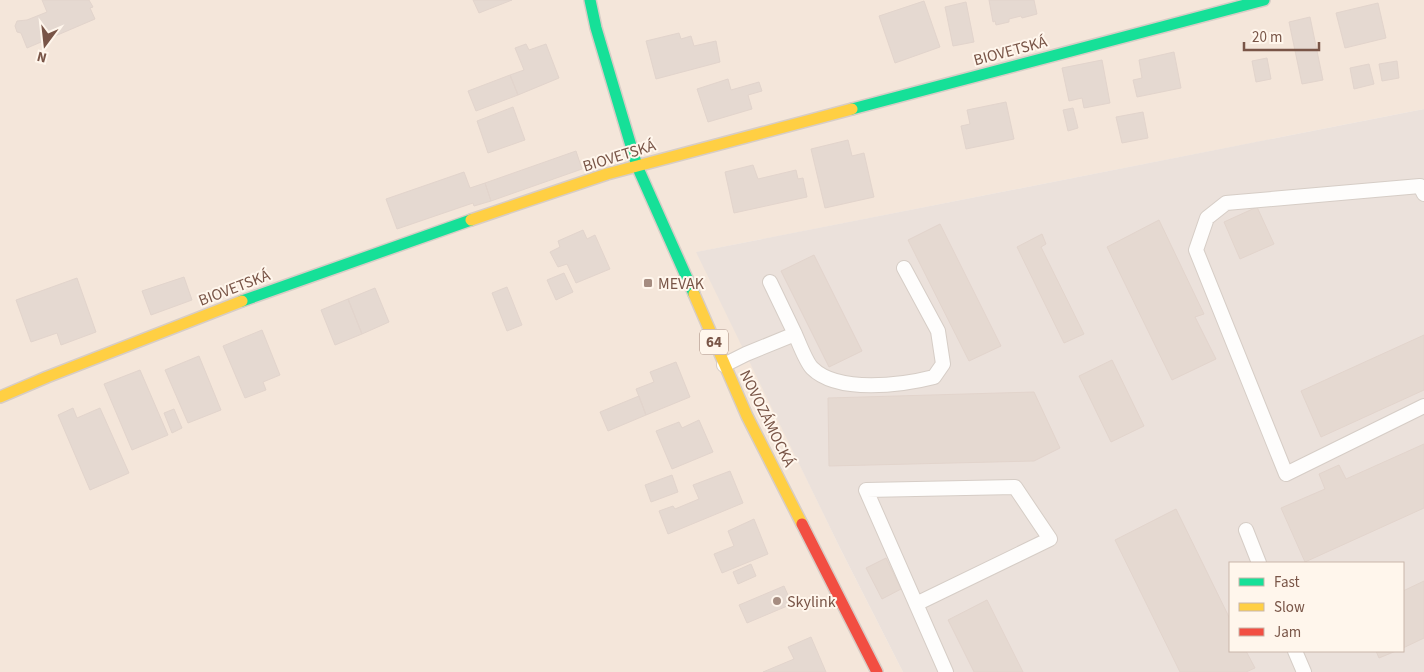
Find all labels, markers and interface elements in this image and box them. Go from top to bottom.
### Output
north arrow [20,20,70,70]
scale bar [1244,20,1319,52]
text: 20 m [1252,27,1282,48]
street label: BIOVETSKÁ [971,31,1050,71]
text: N [35,46,49,67]
street label: BIOVETSKÁ [580,134,659,177]
street label: BIOVETSKÁ [195,264,274,312]
place label: MEVAK [658,273,705,295]
marker: MEVAK [642,277,654,289]
road number: 64 [700,330,728,354]
street label: NOVOZÁMOCKÁ [734,366,800,471]
legend [1229,562,1404,652]
text: Fast [1274,572,1300,593]
place label: Skylink [787,591,836,613]
marker: Skylink [771,595,783,607]
text: Slow [1274,597,1305,618]
text: Jam [1274,622,1301,643]

